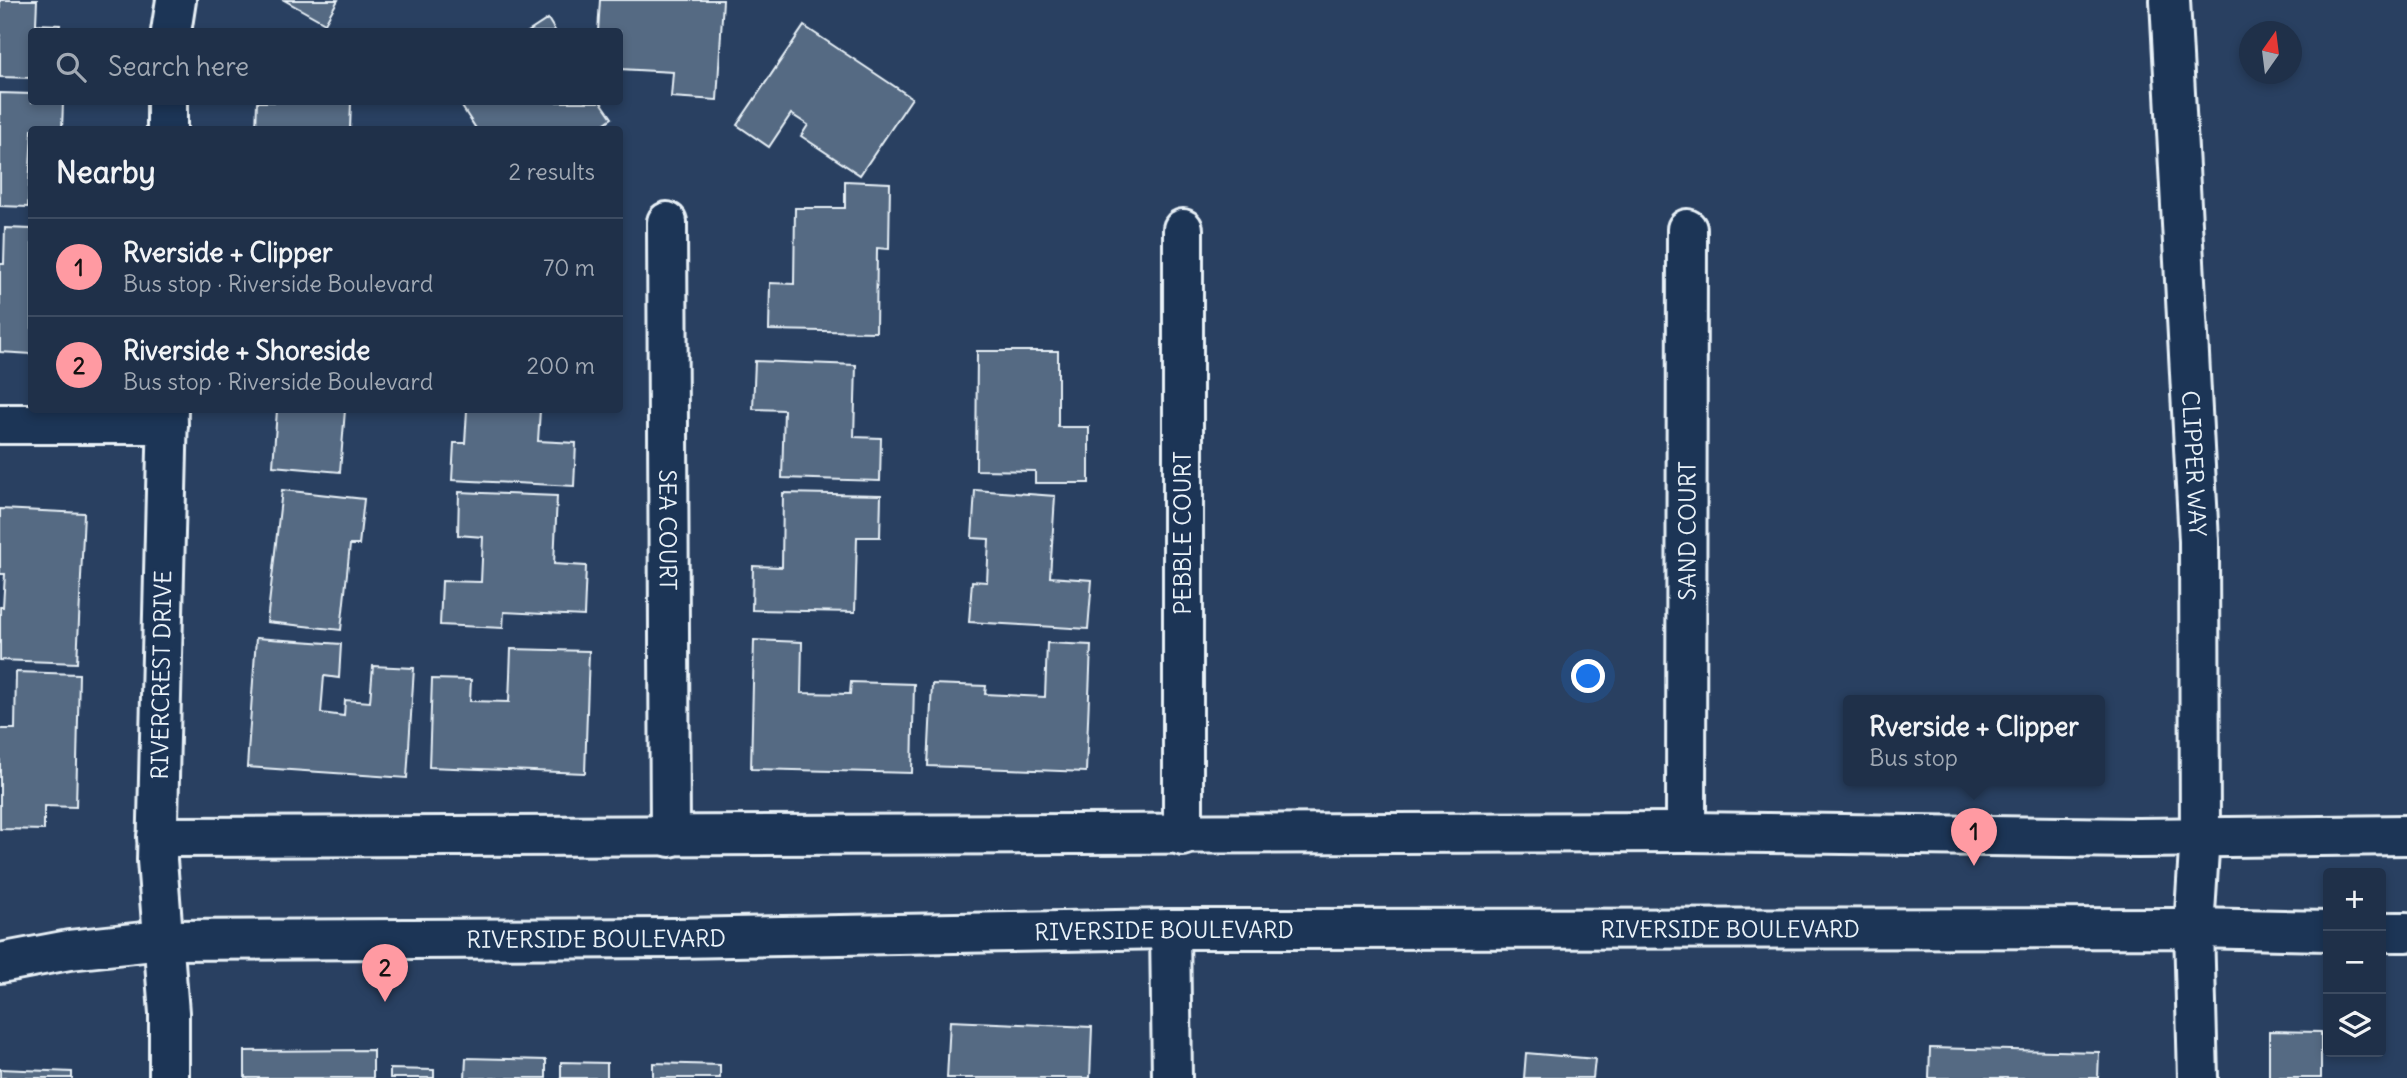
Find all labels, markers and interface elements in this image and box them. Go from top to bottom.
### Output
north arrow [2239,21,2302,84]
search box [28,28,623,105]
icon: search [52,48,90,86]
text: Search here [108,50,249,83]
text: Nearby [56,153,156,191]
text: 2 results [509,157,595,186]
text: Rverside + Clipper [123,236,333,269]
text: 1 [74,253,84,282]
text: 70 m [543,253,595,282]
text: Bus stop · Riverside Boulevard [123,269,433,298]
text: Riverside + Shoreside [123,334,370,367]
text: 2 [73,351,85,380]
text: 200 m [526,351,595,380]
text: Bus stop · Riverside Boulevard [123,367,433,396]
street label: CLIPPER WAY [2176,390,2213,537]
street label: PEBBLE COURT [1168,451,1197,615]
street label: SAND COURT [1672,461,1701,601]
street label: SEA COURT [654,469,683,591]
street label: RIVERCREST DRIVE [145,570,177,780]
your location [1571,659,1605,693]
popup [1843,695,2105,786]
text: Rverside + Clipper [1869,710,2079,743]
text: Bus stop [1869,743,1958,772]
pin: 1 [1951,808,1997,866]
map controls [2323,868,2386,1057]
button: + [2323,868,2386,931]
street label: RIVERSIDE BOULEVARD [1034,914,1294,946]
street label: RIVERSIDE BOULEVARD [1600,914,1860,943]
street label: RIVERSIDE BOULEVARD [466,923,726,953]
button: − [2323,931,2386,994]
pin: 2 [362,944,408,1002]
button: layers [2323,994,2386,1057]

